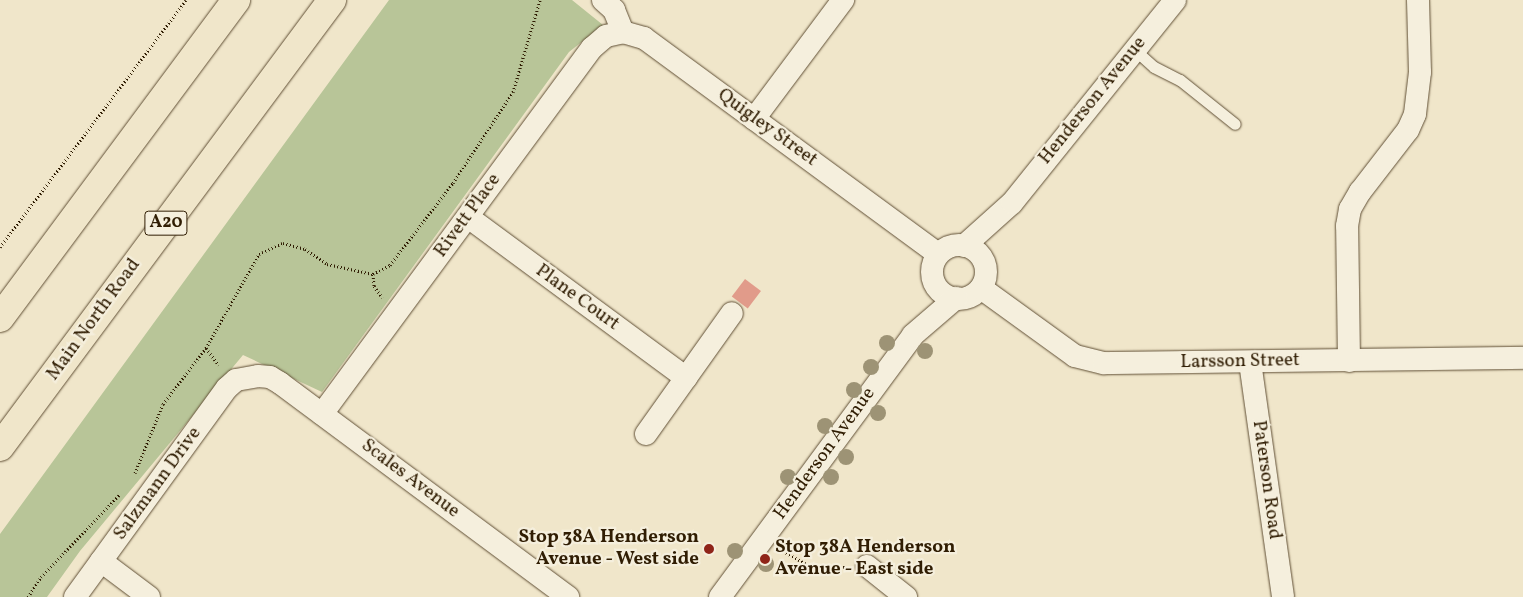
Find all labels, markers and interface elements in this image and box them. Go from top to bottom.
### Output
street label: Henderson Avenue [1034,32,1152,170]
street label: Quigley Street [712,84,822,172]
street label: Rivett Place [430,170,506,262]
road number: A20 [144,208,188,238]
street label: Main North Road [42,255,146,385]
street label: Plane Court [531,260,623,336]
street label: Larsson Street [1180,350,1300,374]
street label: Henderson Avenue [769,383,881,525]
street label: Paterson Road [1246,419,1286,541]
street label: Salzmann Drive [109,423,207,545]
street label: Scales Avenue [356,435,464,523]
place label: Stop 38A Henderson Avenue - West side [518,527,699,571]
place label: Stop 38A Henderson Avenue - East side [775,537,956,581]
marker: Stop 38A Henderson Avenue - West side [703,543,715,555]
marker: Stop 38A Henderson Avenue - East side [759,553,771,565]

